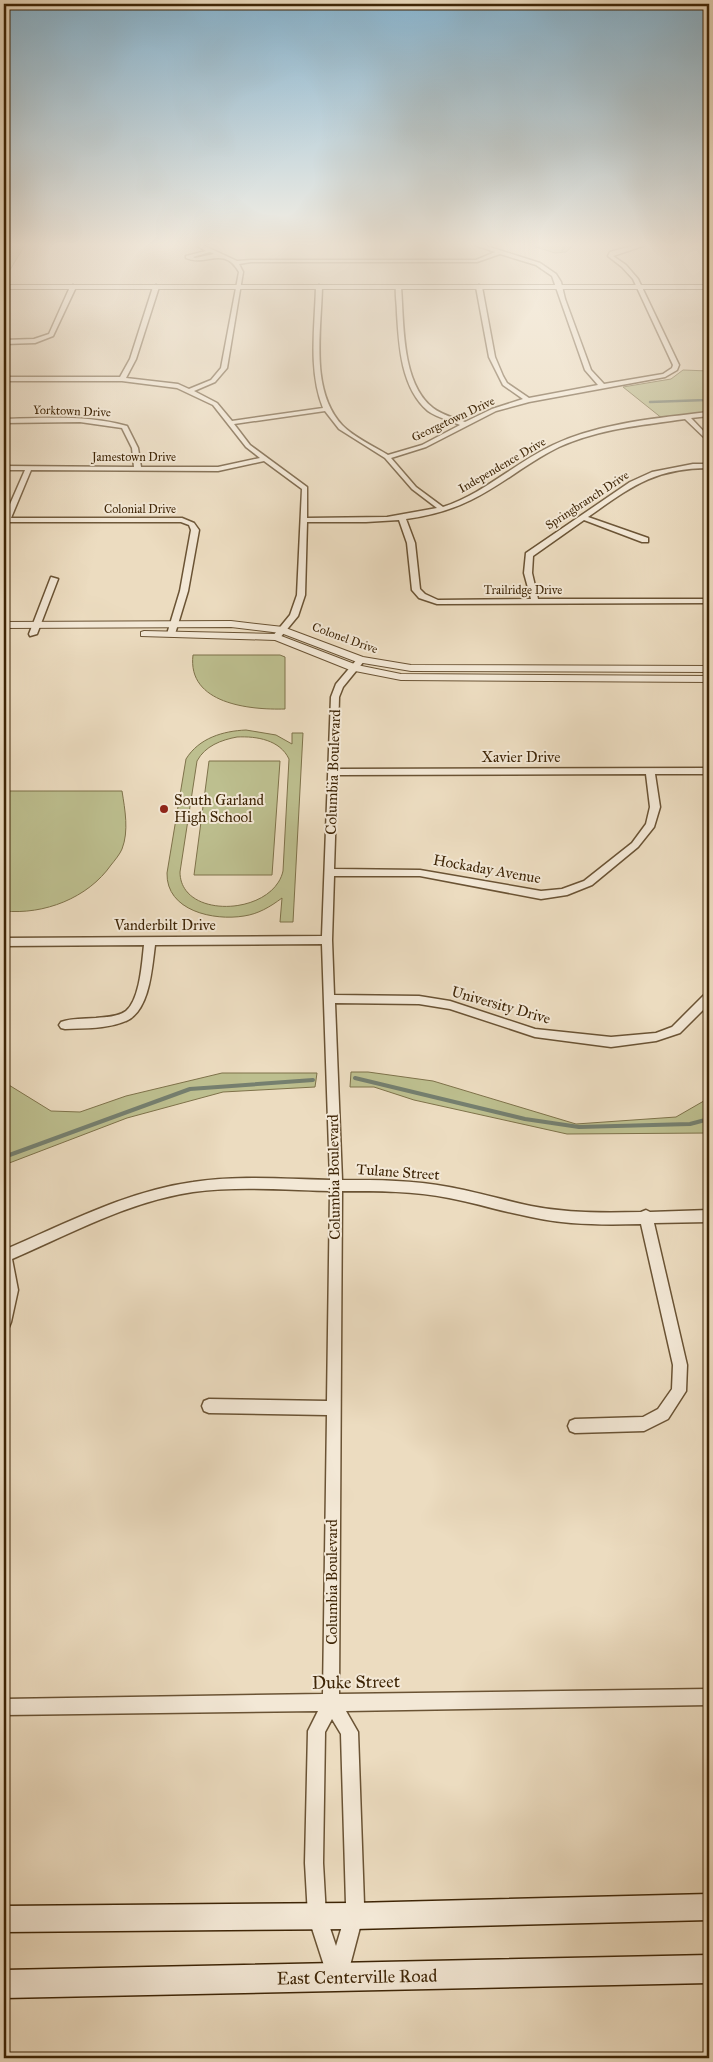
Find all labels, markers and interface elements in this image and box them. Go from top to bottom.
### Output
street label: Georgetown Drive [409,394,497,445]
street label: Yorktown Drive [33,403,111,419]
street label: Independence Drive [456,434,548,496]
street label: Jamestown Drive [90,450,176,465]
street label: Springbranch Drive [543,468,632,533]
street label: Colonial Drive [104,502,176,516]
street label: Trailridge Drive [484,583,562,598]
street label: Colonel Drive [310,620,380,656]
street label: Columbia Boulevard [322,708,344,835]
street label: Xavier Drive [482,748,560,766]
place label: South Garland High School [174,791,265,826]
marker: South Garland High School [158,803,170,815]
street label: Hockaday Avenue [432,851,542,887]
street label: Vanderbilt Drive [113,916,216,934]
street label: University Drive [449,982,553,1028]
street label: Columbia Boulevard [324,1114,344,1240]
street label: Tulane Street [356,1160,441,1184]
street label: Columbia Boulevard [323,1519,341,1645]
street label: Duke Street [312,1670,401,1694]
street label: East Centerville Road [276,1965,438,1989]

